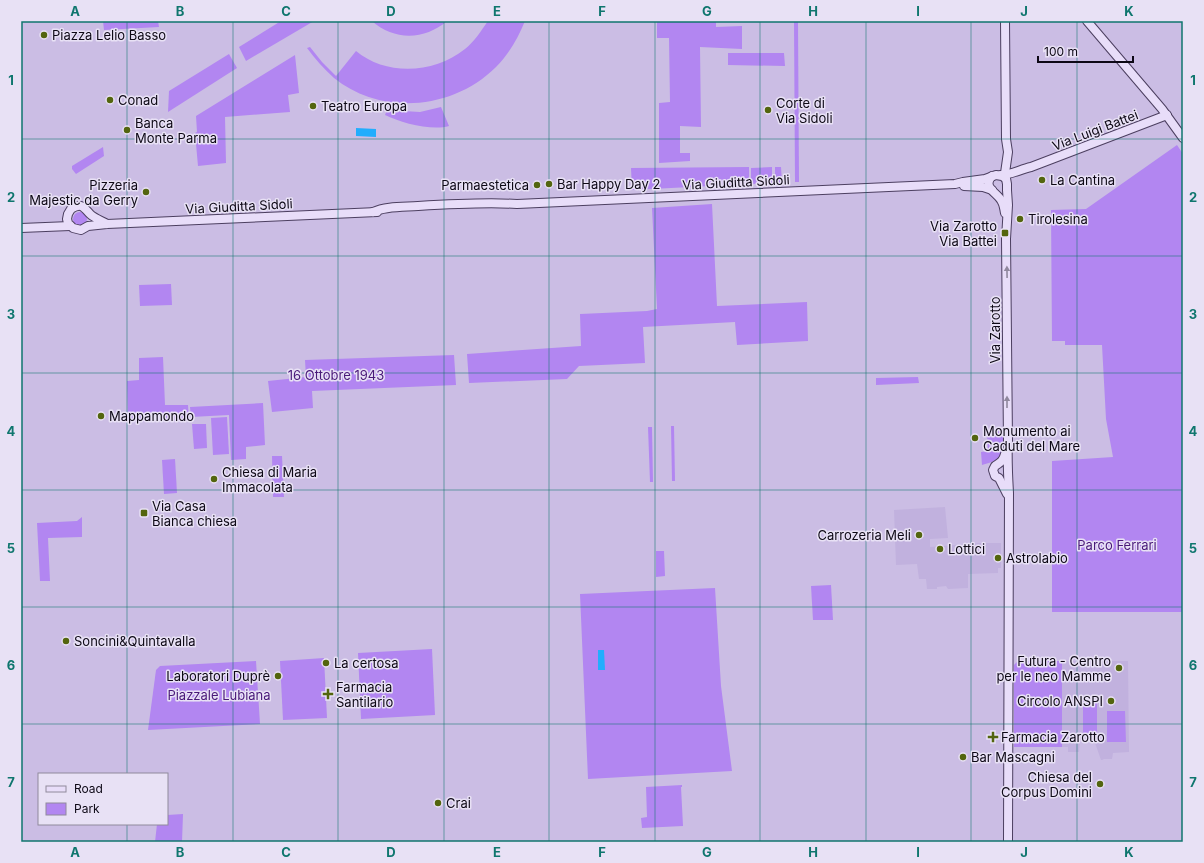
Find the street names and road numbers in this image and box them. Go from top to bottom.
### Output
street label: Via Luigi Battei [1050,106,1140,154]
street label: Via Giuditta Sidoli [682,171,790,193]
street label: Via Giuditta Sidoli [185,195,293,217]
street label: Via Zarotto [987,296,1003,363]

